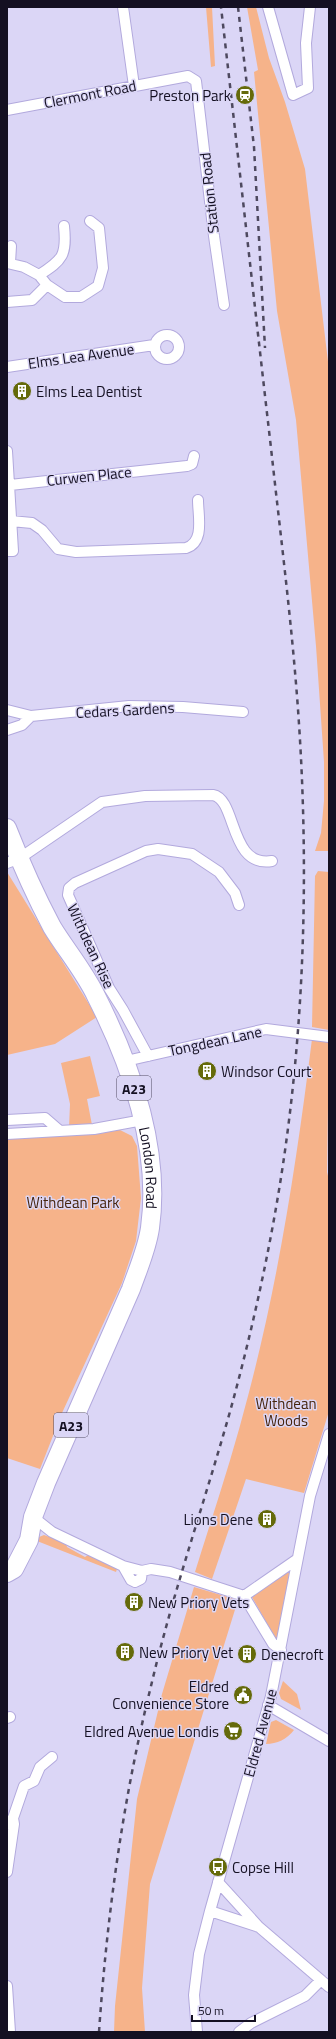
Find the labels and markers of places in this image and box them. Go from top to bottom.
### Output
place label: Preston Park [149,84,231,107]
station icon: Preston Park [234,84,256,106]
building icon: Elms Lea Dentist [11,380,33,402]
place label: Elms Lea Dentist [36,380,143,403]
building icon: Windsor Court [196,1060,218,1082]
place label: Windsor Court [221,1060,312,1083]
place label: Lions Dene [183,1508,253,1531]
building icon: Lions Dene [256,1508,278,1530]
building icon: New Priory Vets [123,1591,145,1613]
place label: New Priory Vets [148,1591,249,1614]
building icon: New Priory Vet [114,1641,136,1663]
place label: New Priory Vet [139,1641,234,1664]
building icon: Denecroft [236,1643,258,1665]
place label: Denecroft [261,1643,324,1666]
place label: Eldred Convenience Store [112,1675,229,1715]
public building icon: Eldred Convenience Store [232,1684,254,1706]
place label: Eldred Avenue Londis [84,1720,219,1743]
supermarket icon: Eldred Avenue Londis [222,1720,244,1742]
bus stop icon: Copse Hill [207,1856,229,1878]
place label: Copse Hill [232,1856,294,1879]

